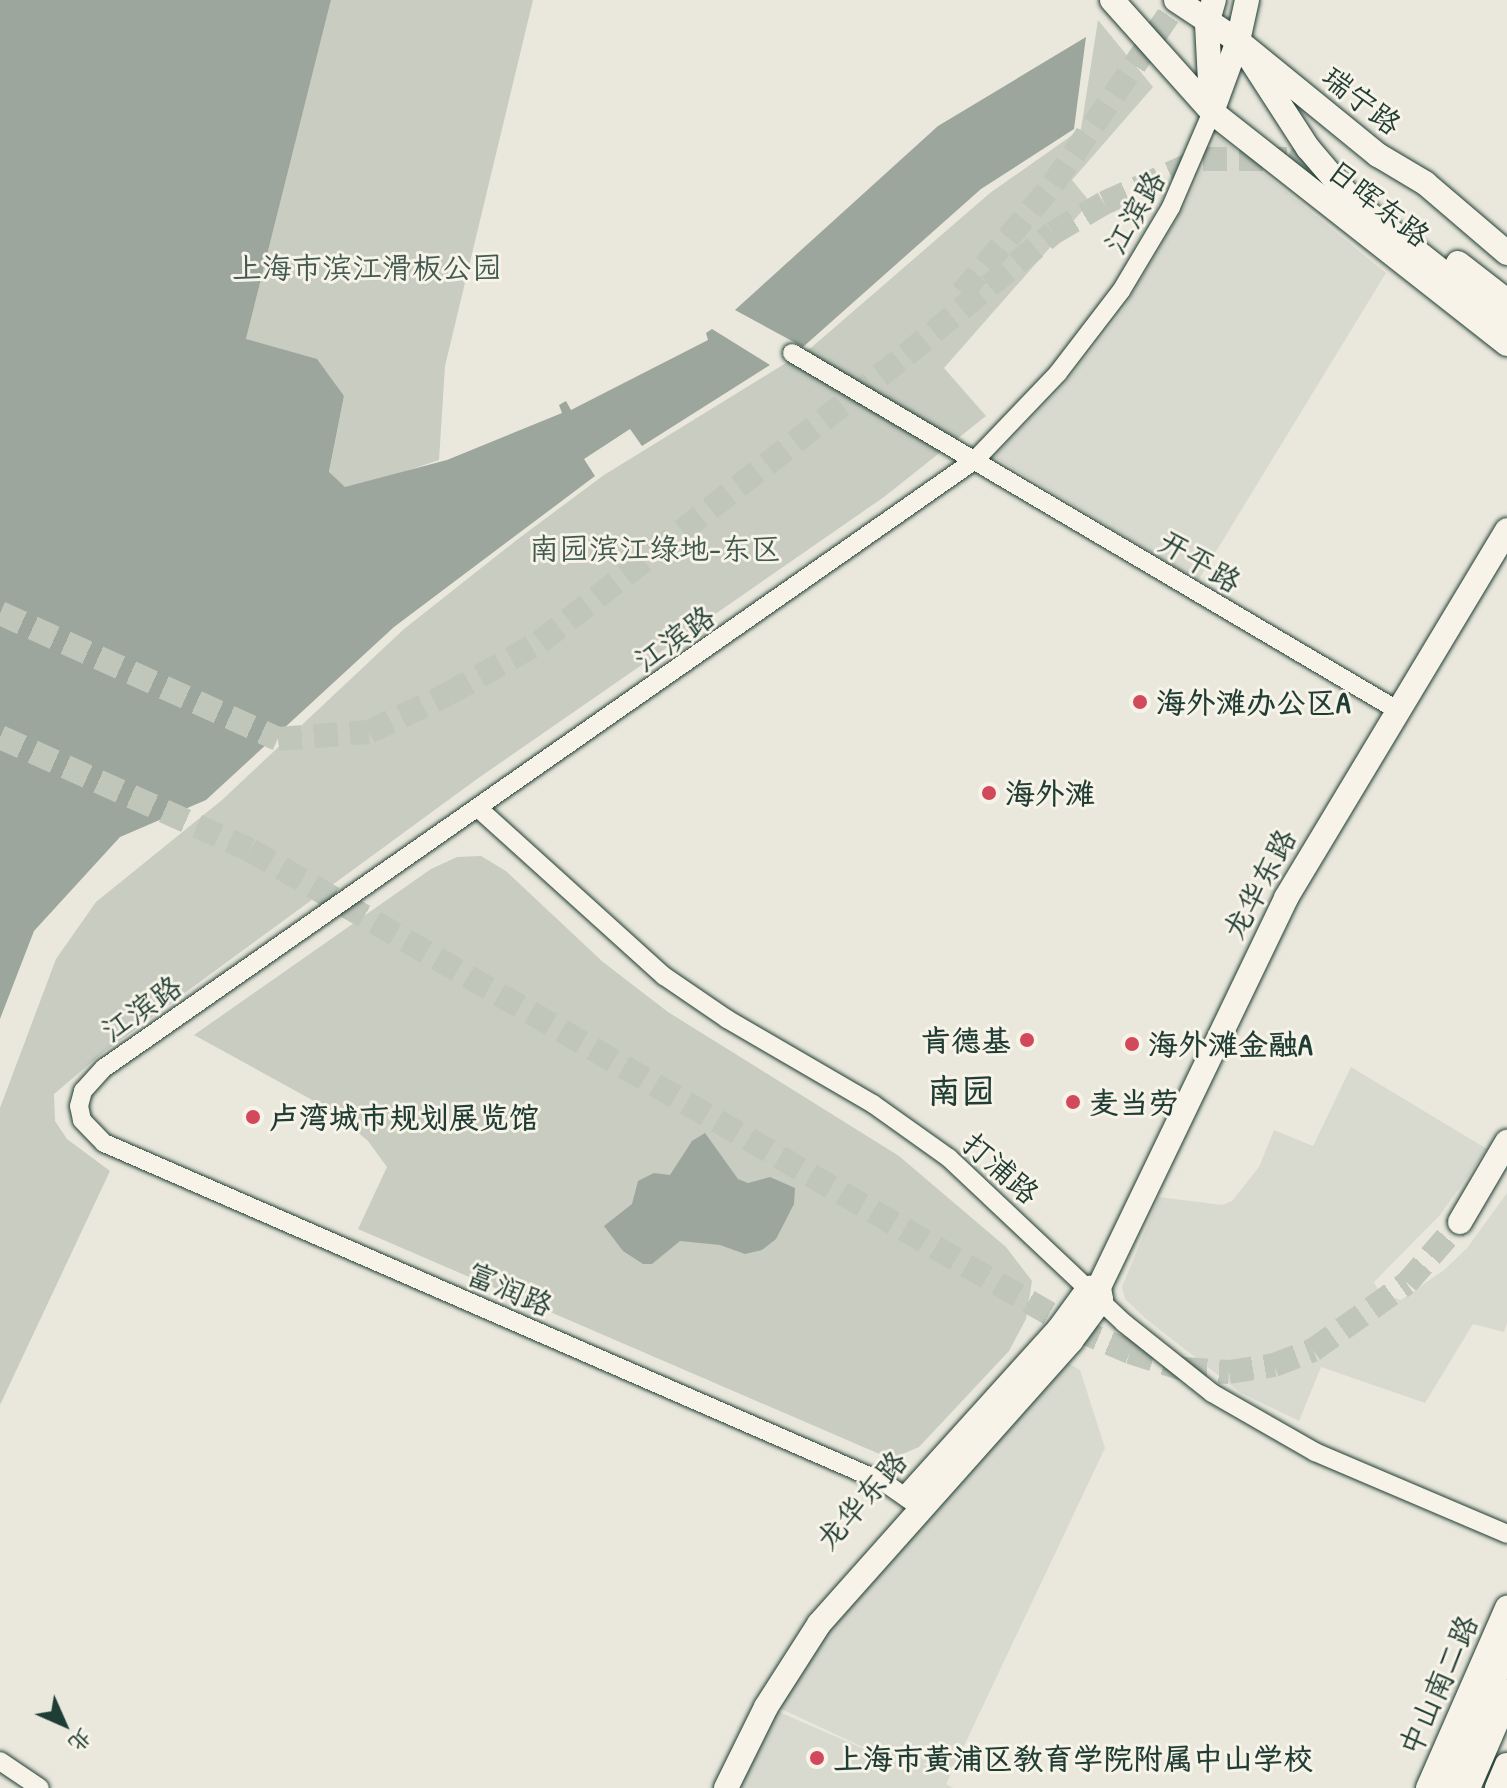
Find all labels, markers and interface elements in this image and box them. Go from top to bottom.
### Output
street label: 瑞宁路 [1315,58,1409,142]
street label: 日晖东路 [1321,152,1437,254]
street label: 江滨路 [1096,164,1172,260]
park label: 上海市滨江滑板公园 [232,249,502,285]
street label: 开平路 [1152,522,1248,600]
park label: 南园滨江绿地-东区 [529,530,781,566]
street label: 江滨路 [627,597,721,679]
place label: 海外滩办公区A [1156,684,1351,720]
marker: 海外滩办公区A [1131,693,1149,711]
place label: 海外滩 [1005,775,1095,811]
marker: 海外滩 [980,784,998,802]
street label: 龙华东路 [1215,823,1303,945]
street label: 江滨路 [94,967,188,1049]
place label: 肯德基 [921,1022,1011,1058]
place label: 海外滩金融A [1148,1026,1313,1062]
marker: 肯德基 [1018,1031,1036,1049]
marker: 海外滩金融A [1123,1035,1141,1053]
district label: 南园 [927,1072,995,1112]
place label: 麦当劳 [1089,1084,1179,1120]
marker: 麦当劳 [1064,1093,1082,1111]
place label: 卢湾城市规划展览馆 [269,1099,539,1135]
marker: 卢湾城市规划展览馆 [244,1108,262,1126]
street label: 打浦路 [955,1125,1047,1211]
street label: 富润路 [462,1255,558,1323]
street label: 龙华东路 [808,1443,914,1557]
street label: 中山南二路 [1391,1609,1485,1761]
north arrow [24,1684,104,1764]
text: 北 [63,1723,99,1759]
place label: 上海市黄浦区教育学院附属中山学校 [833,1740,1313,1776]
marker: 上海市黄浦区教育学院附属中山学校 [808,1749,826,1767]

